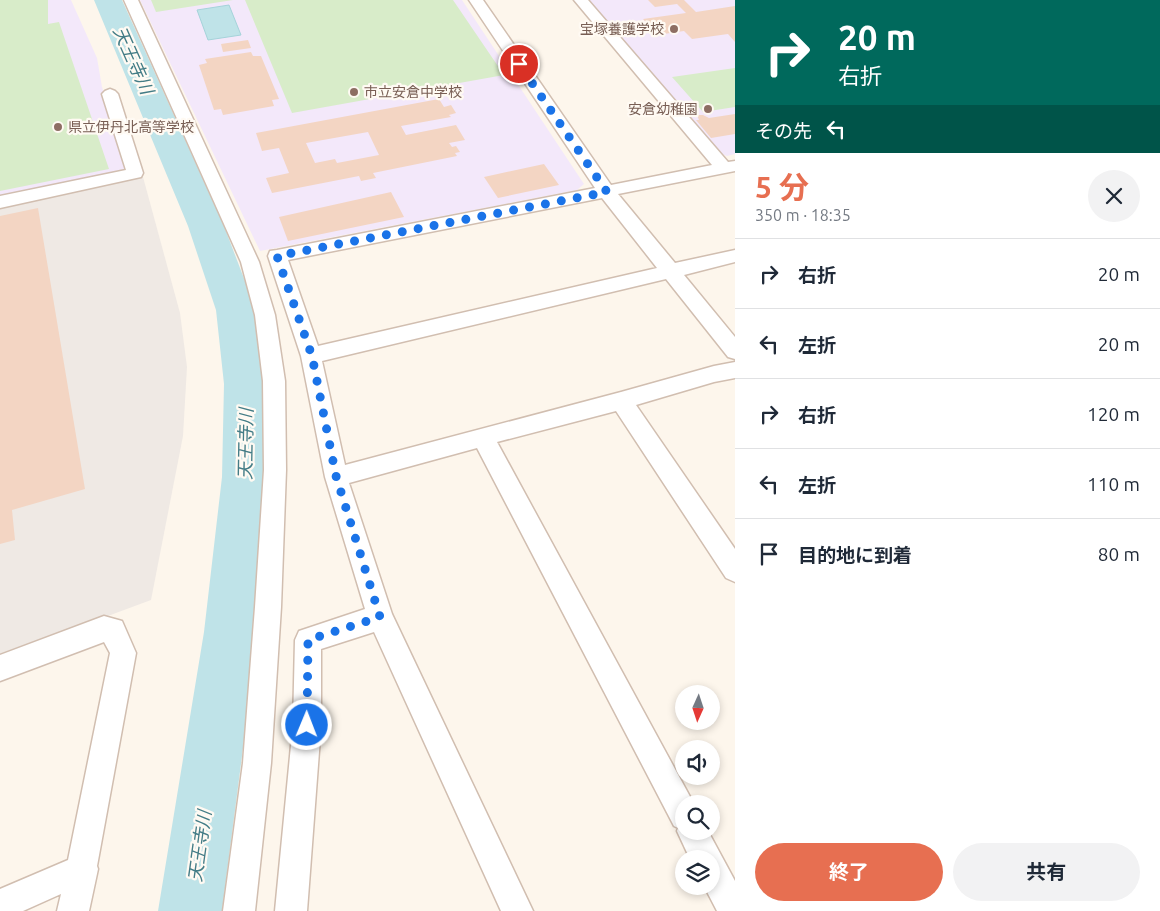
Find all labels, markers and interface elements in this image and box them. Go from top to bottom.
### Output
text: 20 m [838,17,916,57]
icon: right [755,20,820,85]
place label: 宝塚養護学校 [580,21,664,37]
water label: 天王寺川 [110,23,159,99]
marker: 宝塚養護学校 [668,23,680,35]
pin [498,43,540,85]
icon: arrive [505,50,533,78]
text: 右折 [838,63,882,88]
place label: 市立安倉中学校 [364,84,462,100]
marker: 市立安倉中学校 [348,86,360,98]
place label: 安倉幼稚園 [628,101,698,117]
marker: 安倉幼稚園 [702,103,714,115]
icon: left [822,115,850,143]
place label: 県立伊丹北高等学校 [68,119,194,135]
text: その先 [755,120,812,142]
marker: 県立伊丹北高等学校 [52,121,64,133]
text: 5 分 [755,170,809,204]
button: close [1088,170,1140,222]
text: 350 m · 18:35 [755,206,851,224]
icon: right [755,260,783,288]
text: 20 m [1098,263,1140,285]
text: 右折 [798,264,836,286]
icon: left [755,330,783,358]
text: 20 m [1098,333,1140,355]
text: 左折 [798,334,836,356]
icon: right [755,400,783,428]
text: 120 m [1087,403,1140,425]
text: 右折 [798,404,836,426]
water label: 天王寺川 [234,406,256,480]
icon: left [755,470,783,498]
text: 110 m [1087,473,1140,495]
text: 左折 [798,474,836,496]
icon: arrive [755,540,783,568]
text: 80 m [1098,543,1140,565]
text: 目的地に到着 [798,544,912,566]
north arrow [675,685,720,730]
map controls [675,685,720,895]
position arrow [280,698,332,750]
button: sound [675,740,720,785]
button: search [675,795,720,840]
water label: 天王寺川 [184,807,214,883]
button: 終了 [755,843,943,901]
button: 共有 [953,843,1140,901]
button: layers [675,850,720,895]

